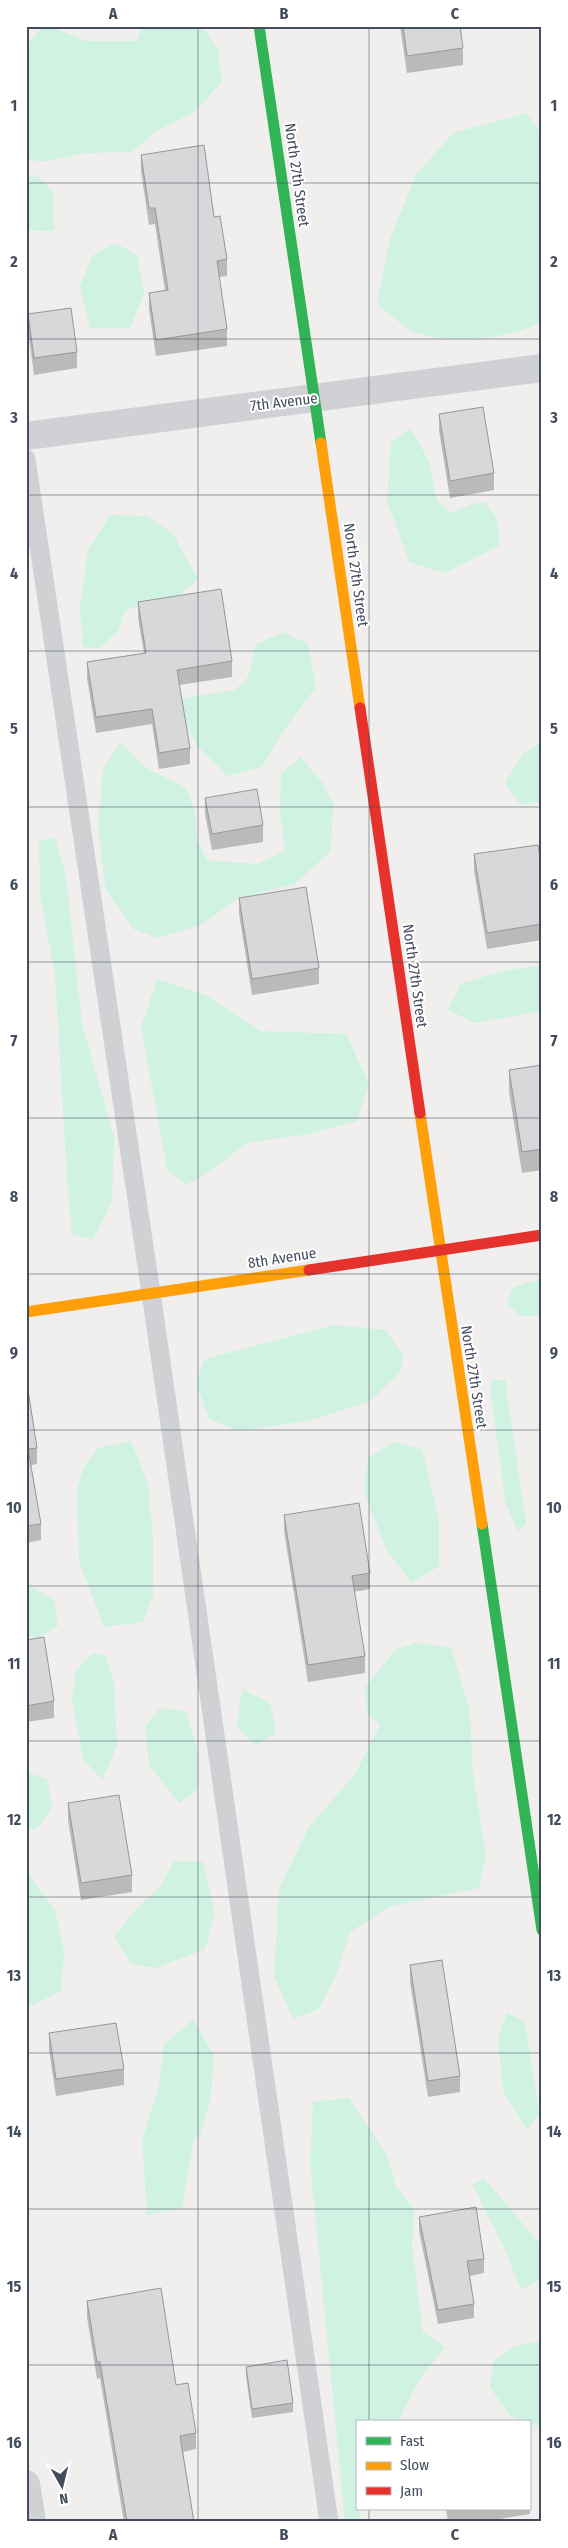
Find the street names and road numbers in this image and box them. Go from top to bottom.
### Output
street label: North 27th Street [281,122,313,228]
street label: 7th Avenue [249,389,319,415]
street label: North 27th Street [340,522,372,628]
street label: North 27th Street [399,923,431,1029]
street label: 8th Avenue [247,1244,317,1272]
street label: North 27th Street [457,1324,491,1430]

